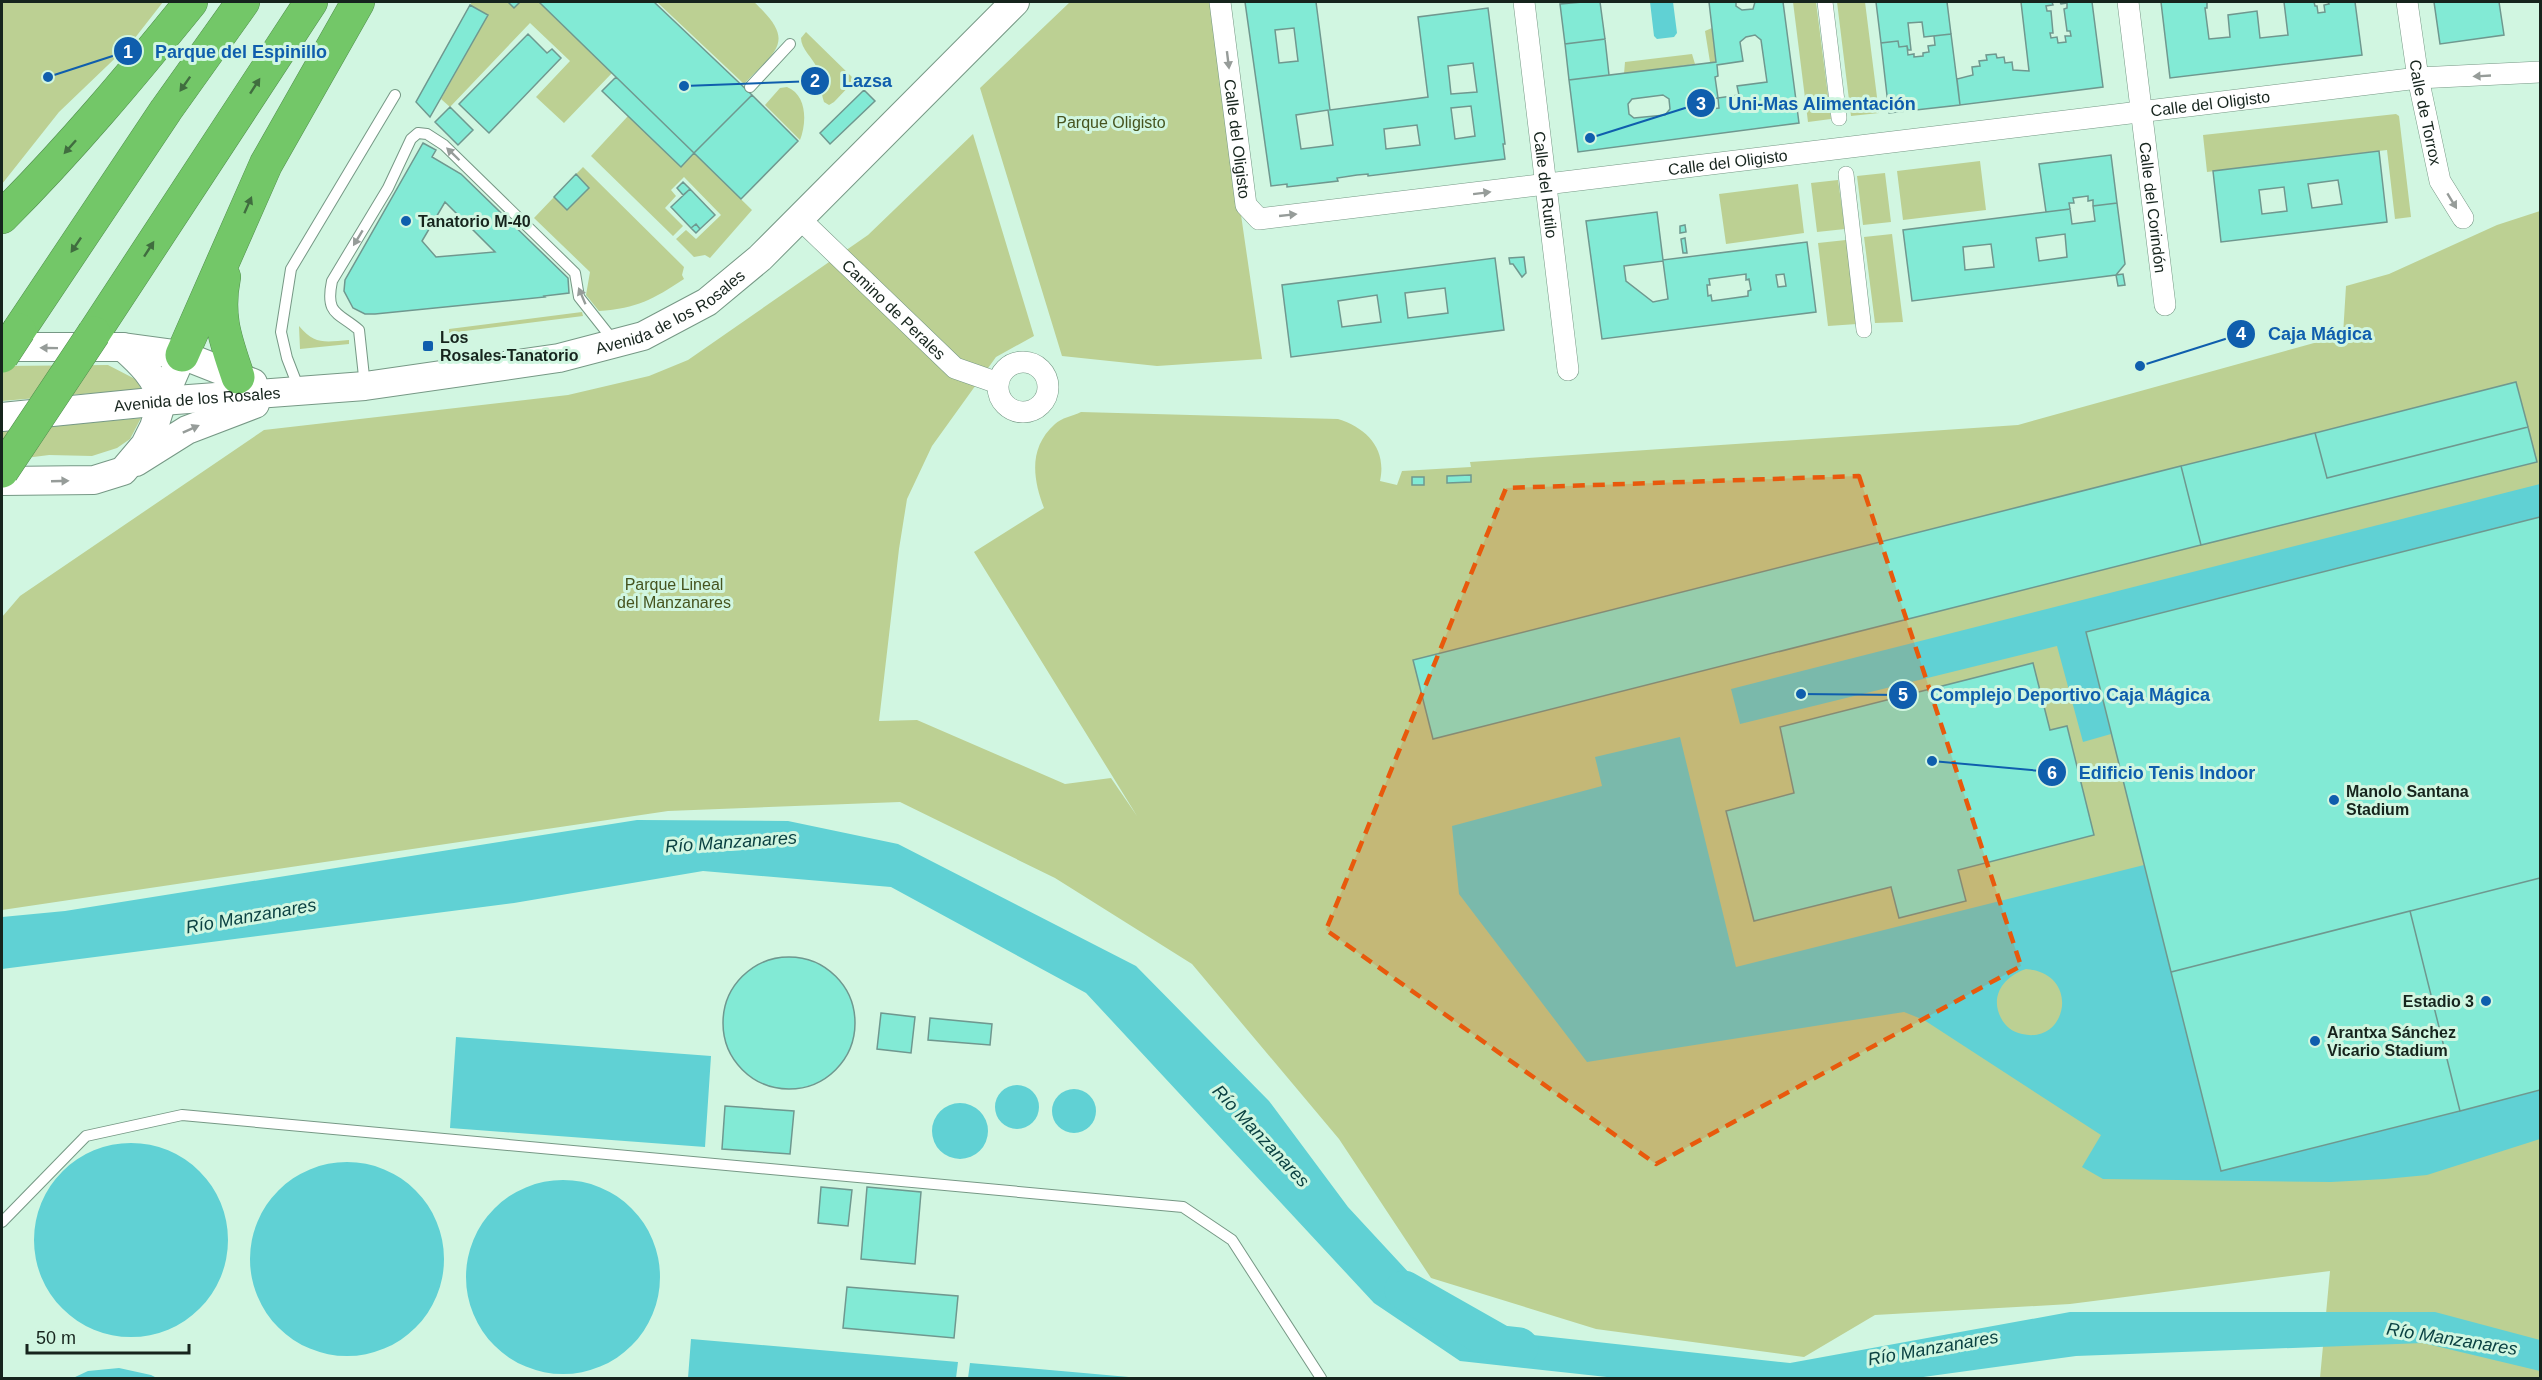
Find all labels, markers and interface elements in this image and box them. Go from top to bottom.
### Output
callout: Parque del Espinillo [113,33,339,69]
text: 1 [123,42,133,62]
text: Parque del Espinillo [155,42,327,62]
one-way arrow [1223,50,1233,69]
street label: Calle de Torrox [2406,59,2444,167]
callout: Lazsa [800,63,904,99]
text: 2 [810,71,820,91]
text: Lazsa [842,71,893,91]
one-way arrow [2473,71,2492,80]
one-way arrow [179,75,191,91]
one-way arrow [250,78,261,94]
street label: Calle del Oligisto [1221,78,1253,200]
callout: Uni-Mas Alimentación [1686,85,1928,121]
street label: Calle del Oligisto [2150,88,2271,119]
text: 3 [1696,94,1706,114]
text: Uni-Mas Alimentación [1728,94,1916,114]
park label: Parque Oligisto [1056,114,1166,131]
street label: Calle del Rutilo [1531,130,1560,239]
one-way arrow [64,139,77,154]
street label: Calle del Corindón [2136,141,2169,274]
one-way arrow [446,147,461,161]
street label: Calle del Oligisto [1667,147,1789,178]
one-way arrow [1472,188,1491,198]
one-way arrow [2447,192,2458,209]
one-way arrow [243,197,252,214]
one-way arrow [1279,211,1298,220]
place label: Tanatorio M-40 [418,213,531,230]
marker: Tanatorio M-40 [399,214,413,228]
one-way arrow [353,230,363,247]
one-way arrow [70,237,81,254]
one-way arrow [143,241,154,257]
street label: Camino de Perales [839,256,949,363]
street label: Avenida de los Rosales [594,267,748,357]
one-way arrow [577,287,587,305]
callout: Caja Mágica [2226,316,2384,352]
text: 4 [2236,324,2246,344]
text: Caja Mágica [2268,324,2373,344]
place label: Los Rosales-Tanatorio [440,329,579,364]
marker: Los Rosales-Tanatorio [421,339,435,353]
one-way arrow [40,343,59,352]
street label: Avenida de los Rosales [113,384,281,415]
one-way arrow [183,425,200,434]
one-way arrow [50,477,69,486]
park label: Parque Lineal del Manzanares [617,576,731,611]
callout: Complejo Deportivo Caja Mágica [1888,677,2222,713]
text: 5 [1898,685,1908,705]
text: Complejo Deportivo Caja Mágica [1930,685,2211,705]
callout: Edificio Tenis Indoor [2037,754,2267,790]
text: 6 [2047,763,2057,783]
text: Edificio Tenis Indoor [2079,763,2255,783]
place label: Manolo Santana Stadium [2346,783,2469,818]
marker: Manolo Santana Stadium [2327,793,2341,807]
water label: Río Manzanares [664,827,798,857]
water label: Río Manzanares [184,895,318,937]
place label: Estadio 3 [2403,993,2474,1010]
marker: Estadio 3 [2479,994,2493,1008]
place label: Arantxa Sánchez Vicario Stadium [2327,1024,2456,1059]
marker: Arantxa Sánchez Vicario Stadium [2308,1034,2322,1048]
water label: Río Manzanares [1209,1081,1313,1191]
scale bar [27,1317,189,1355]
water label: Río Manzanares [2385,1319,2519,1359]
water label: Río Manzanares [1866,1327,2000,1369]
text: 50 m [36,1328,76,1348]

